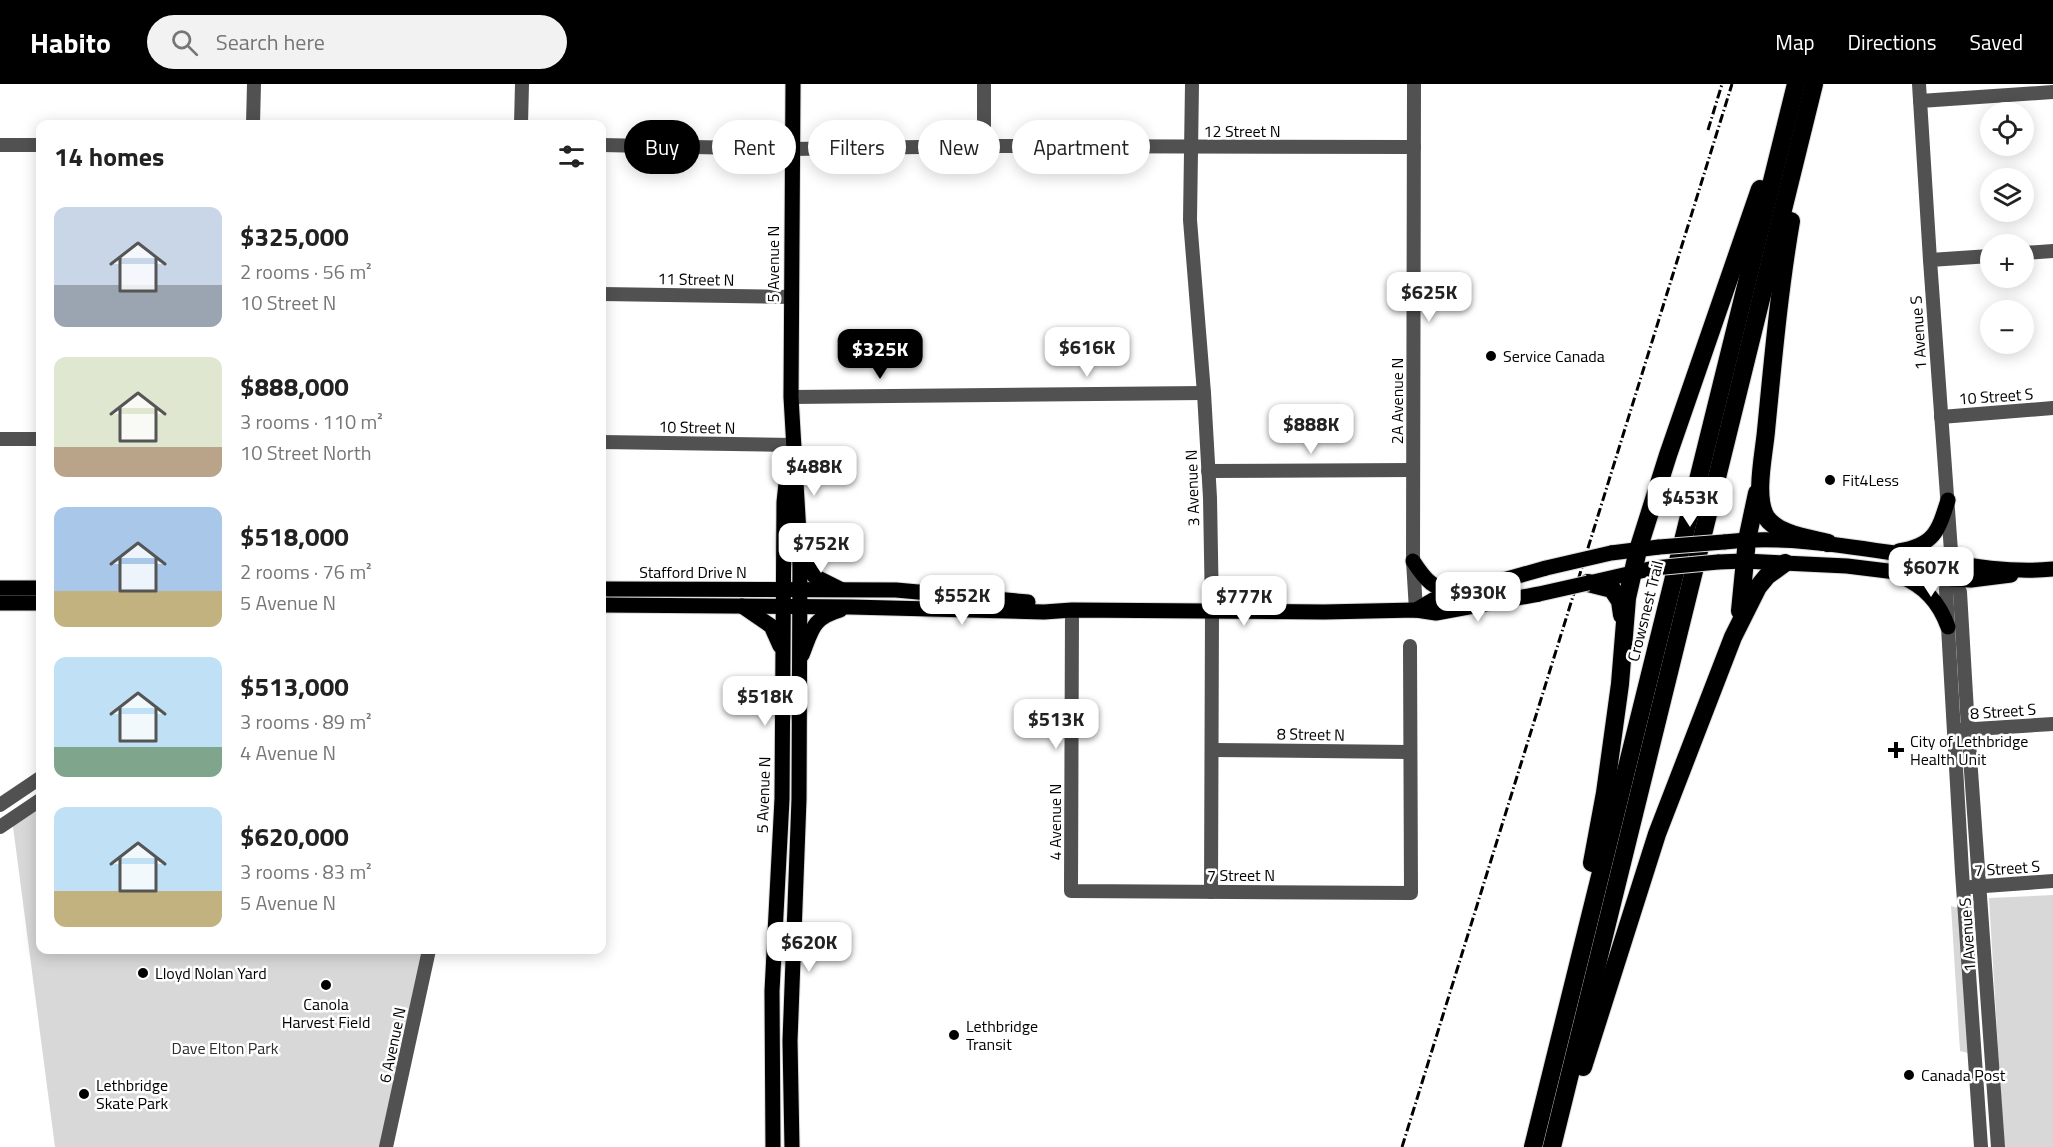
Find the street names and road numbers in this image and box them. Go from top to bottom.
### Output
street label: 12 Street N [1203,119,1281,143]
street label: 5 Avenue N [761,226,785,302]
street label: 11 Street N [657,266,735,292]
street label: 1 Avenue S [1903,295,1933,371]
street label: 2A Avenue N [1385,358,1409,444]
street label: 10 Street S [1958,381,2034,411]
street label: 10 Street N [658,414,736,440]
street label: 3 Avenue N [1179,449,1205,527]
street label: Crowsnest Trail [1621,558,1669,664]
street label: Stafford Drive N [639,560,747,584]
street label: 8 Street S [1969,697,2037,725]
street label: 8 Street N [1277,721,1345,747]
street label: 5 Avenue N [750,756,776,834]
street label: 4 Avenue N [1043,784,1067,860]
street label: 7 Street S [1973,854,2041,882]
street label: 7 Street N [1207,863,1275,887]
street label: 1 Avenue S [1952,897,1982,973]
street label: 6 Avenue N [372,1005,412,1085]

